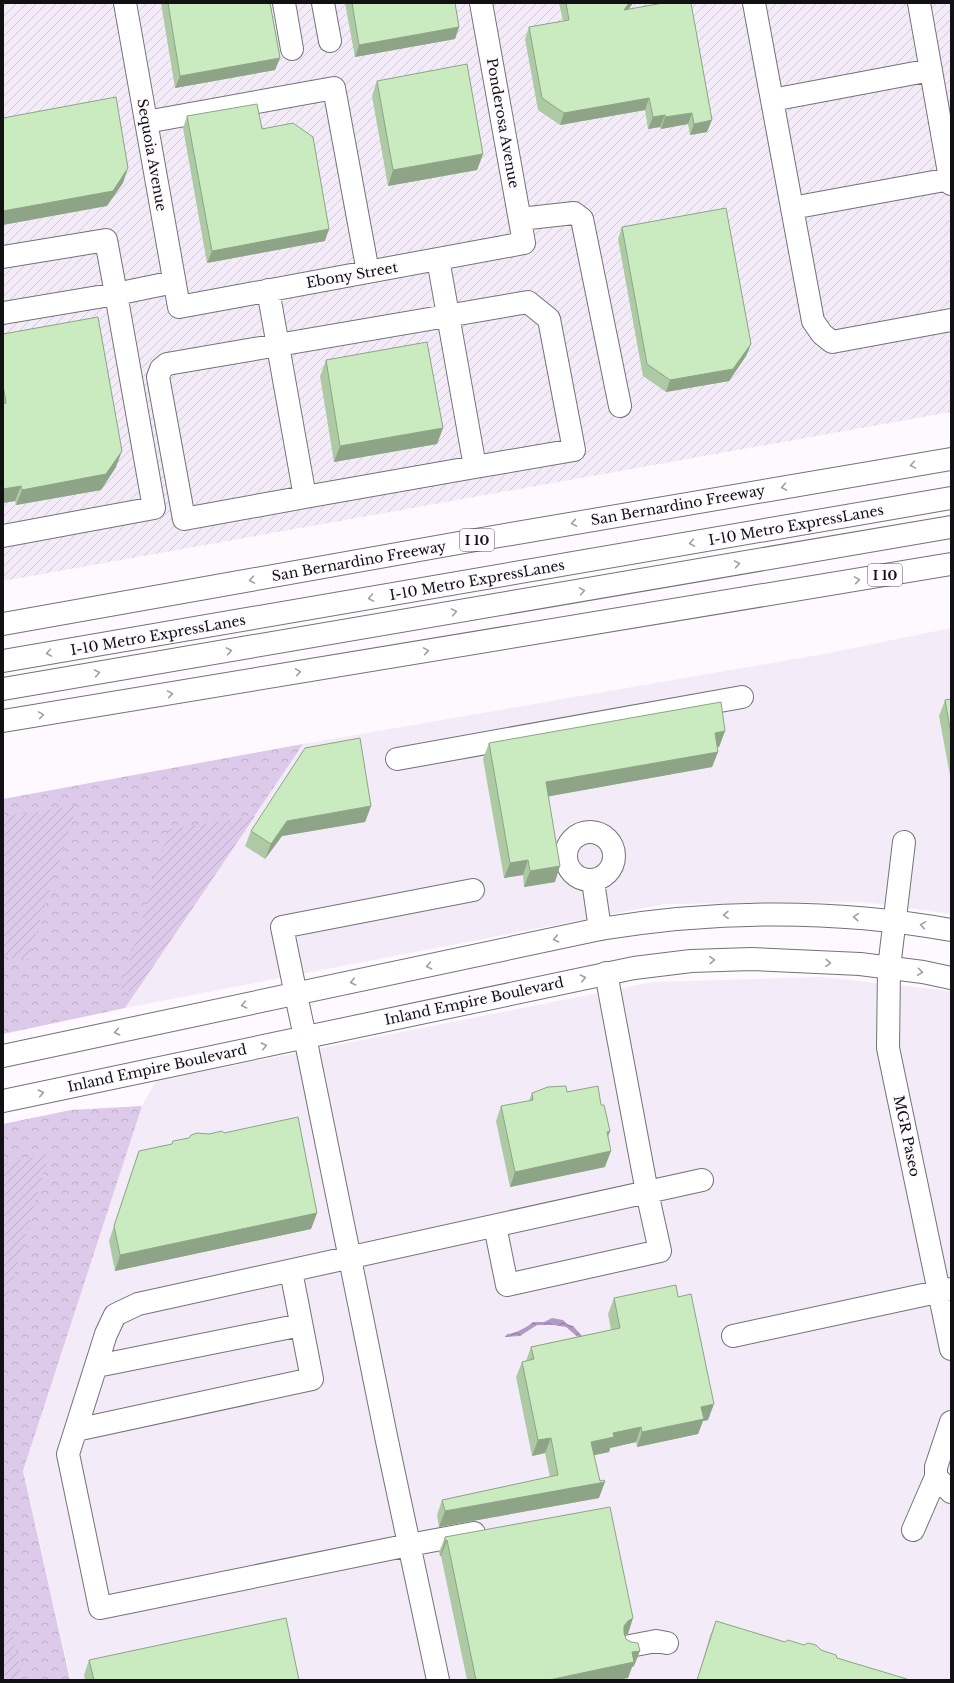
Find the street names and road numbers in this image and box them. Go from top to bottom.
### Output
street label: Ponderosa Avenue [483,56,523,190]
street label: Sequoia Avenue [133,97,171,213]
street label: Ebony Street [305,258,400,292]
street label: San Bernardino Freeway [589,481,767,529]
street label: I-10 Metro ExpressLanes [707,501,885,549]
road number: I 10 [460,529,494,551]
street label: San Bernardino Freeway [270,537,448,585]
street label: I-10 Metro ExpressLanes [388,556,566,604]
road number: I 10 [868,564,902,586]
street label: I-10 Metro ExpressLanes [69,611,247,659]
street label: Inland Empire Boulevard [383,973,566,1029]
street label: Inland Empire Boulevard [66,1040,249,1096]
street label: MGR Paseo [890,1094,924,1178]

